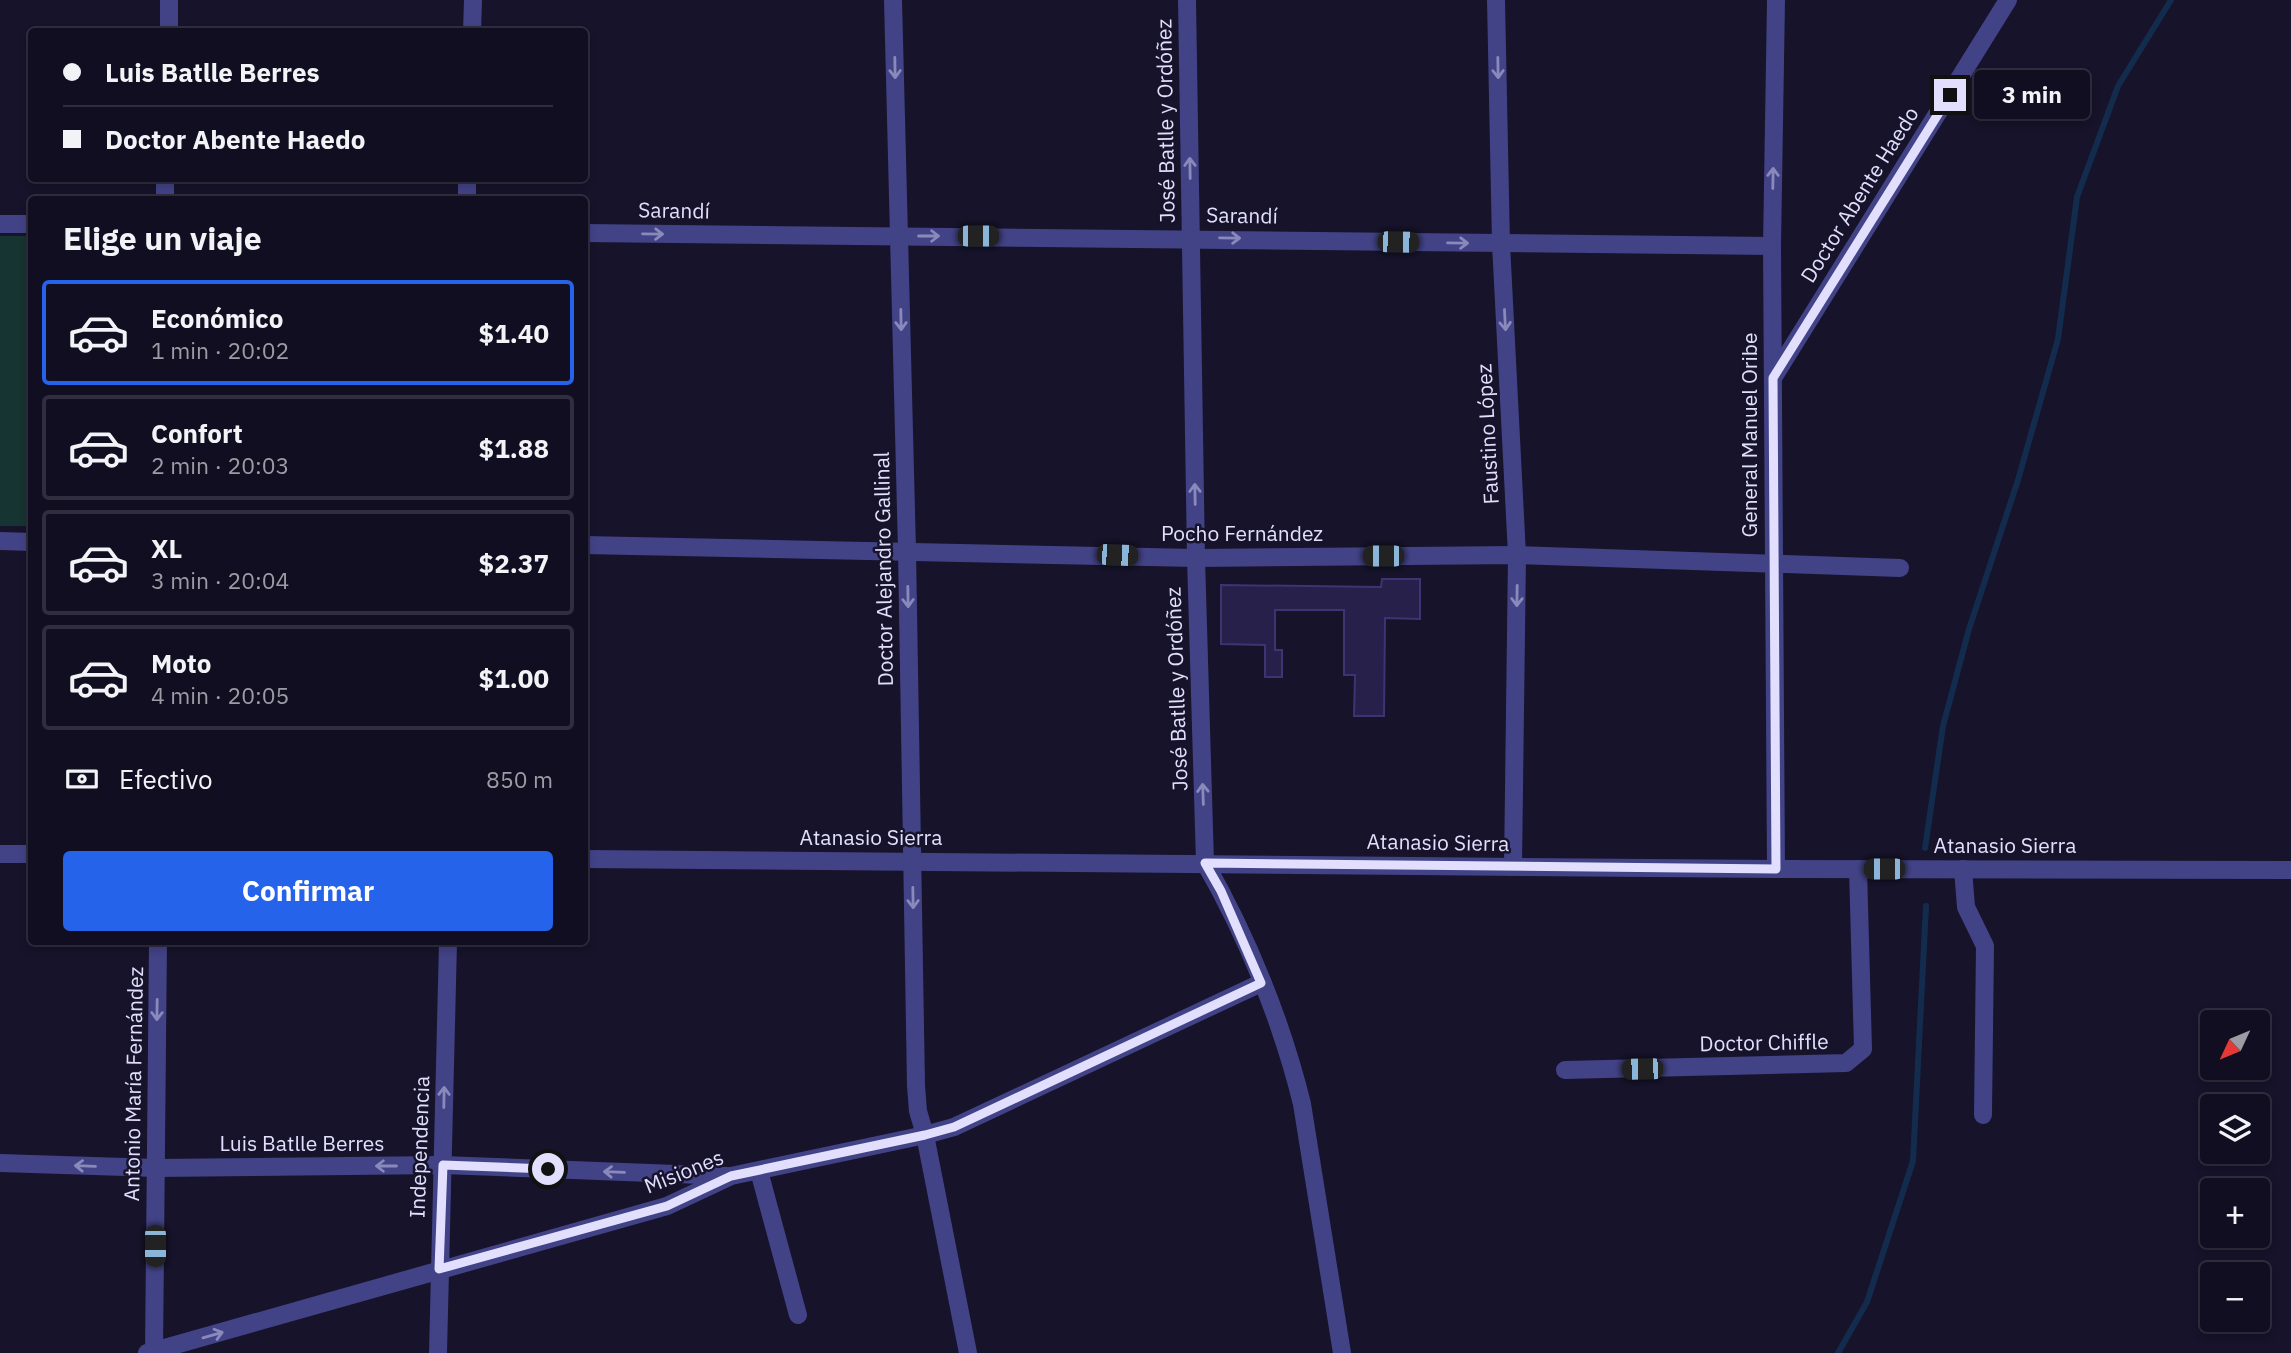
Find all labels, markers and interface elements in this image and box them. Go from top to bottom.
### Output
street label: José Batlle y Ordóñez [1149,18,1181,223]
text: Luis Batlle Berres [105,55,320,89]
one-way arrow [888,56,901,79]
one-way arrow [1491,56,1505,79]
callout: 3 min [1974,70,2090,119]
route end [1934,79,1966,111]
text: 3 min [2002,79,2062,109]
street label: Doctor Abente Haedo [1794,101,1925,288]
text: Doctor Abente Haedo [105,122,365,156]
one-way arrow [1183,157,1197,180]
one-way arrow [1766,166,1780,189]
street label: Sarandí [638,195,710,225]
street label: Sarandí [1206,200,1278,230]
text: Elige un viaje [63,217,262,259]
car [958,226,1000,247]
one-way arrow [641,227,664,240]
one-way arrow [917,229,940,243]
car [1377,231,1420,253]
one-way arrow [1218,232,1241,245]
one-way arrow [1446,236,1469,250]
icon: car [67,301,130,364]
text: Económico [151,301,283,335]
one-way arrow [894,308,908,331]
one-way arrow [1499,308,1512,331]
text: $1.40 [479,316,549,350]
street label: General Manuel Oribe [1735,333,1763,537]
text: 1 min · 20:02 [151,335,289,365]
street label: Faustino López [1469,363,1505,505]
icon: car [67,416,130,479]
text: Confort [151,416,243,450]
text: $1.88 [479,431,549,465]
text: 2 min · 20:03 [151,450,289,480]
street label: Doctor Alejandro Gallinal [867,451,899,687]
one-way arrow [1188,482,1202,505]
street label: Pocho Fernández [1161,519,1323,547]
icon: car [67,531,130,594]
text: XL [151,531,182,565]
car [1096,544,1139,566]
text: $2.37 [479,546,549,580]
car [1363,546,1405,567]
text: 3 min · 20:04 [151,565,289,595]
one-way arrow [901,585,915,608]
one-way arrow [1510,585,1523,608]
street label: José Batlle y Ordóñez [1158,586,1194,792]
icon: car [67,646,130,709]
text: Moto [151,646,211,680]
text: $1.00 [479,661,549,695]
text: 4 min · 20:05 [151,680,289,710]
icon: cash [63,760,101,798]
text: Efectivo [119,762,213,796]
text: 850 m [486,764,553,794]
one-way arrow [1196,783,1209,806]
street label: Atanasio Sierra [800,823,942,851]
street label: Atanasio Sierra [1366,827,1510,857]
street label: Atanasio Sierra [1934,831,2076,859]
button: Confirmar [63,851,553,931]
car [1864,859,1906,880]
one-way arrow [907,886,920,909]
street label: Antonio María Fernández [117,966,149,1202]
one-way arrow [150,998,164,1021]
north arrow [2200,1010,2270,1080]
map controls [2200,1010,2270,1332]
street label: Doctor Chiffle [1699,1027,1829,1057]
car [1621,1058,1664,1080]
street label: Independencia [403,1075,435,1219]
one-way arrow [438,1086,451,1109]
button: layers [2200,1094,2270,1164]
street label: Luis Batlle Berres [219,1129,385,1157]
street label: Misiones [640,1143,727,1200]
route start [532,1153,564,1185]
one-way arrow [74,1159,97,1172]
one-way arrow [375,1159,398,1173]
one-way arrow [603,1165,626,1178]
button: + [2200,1178,2270,1248]
car [145,1225,166,1267]
button: − [2200,1262,2270,1332]
one-way arrow [202,1327,224,1340]

